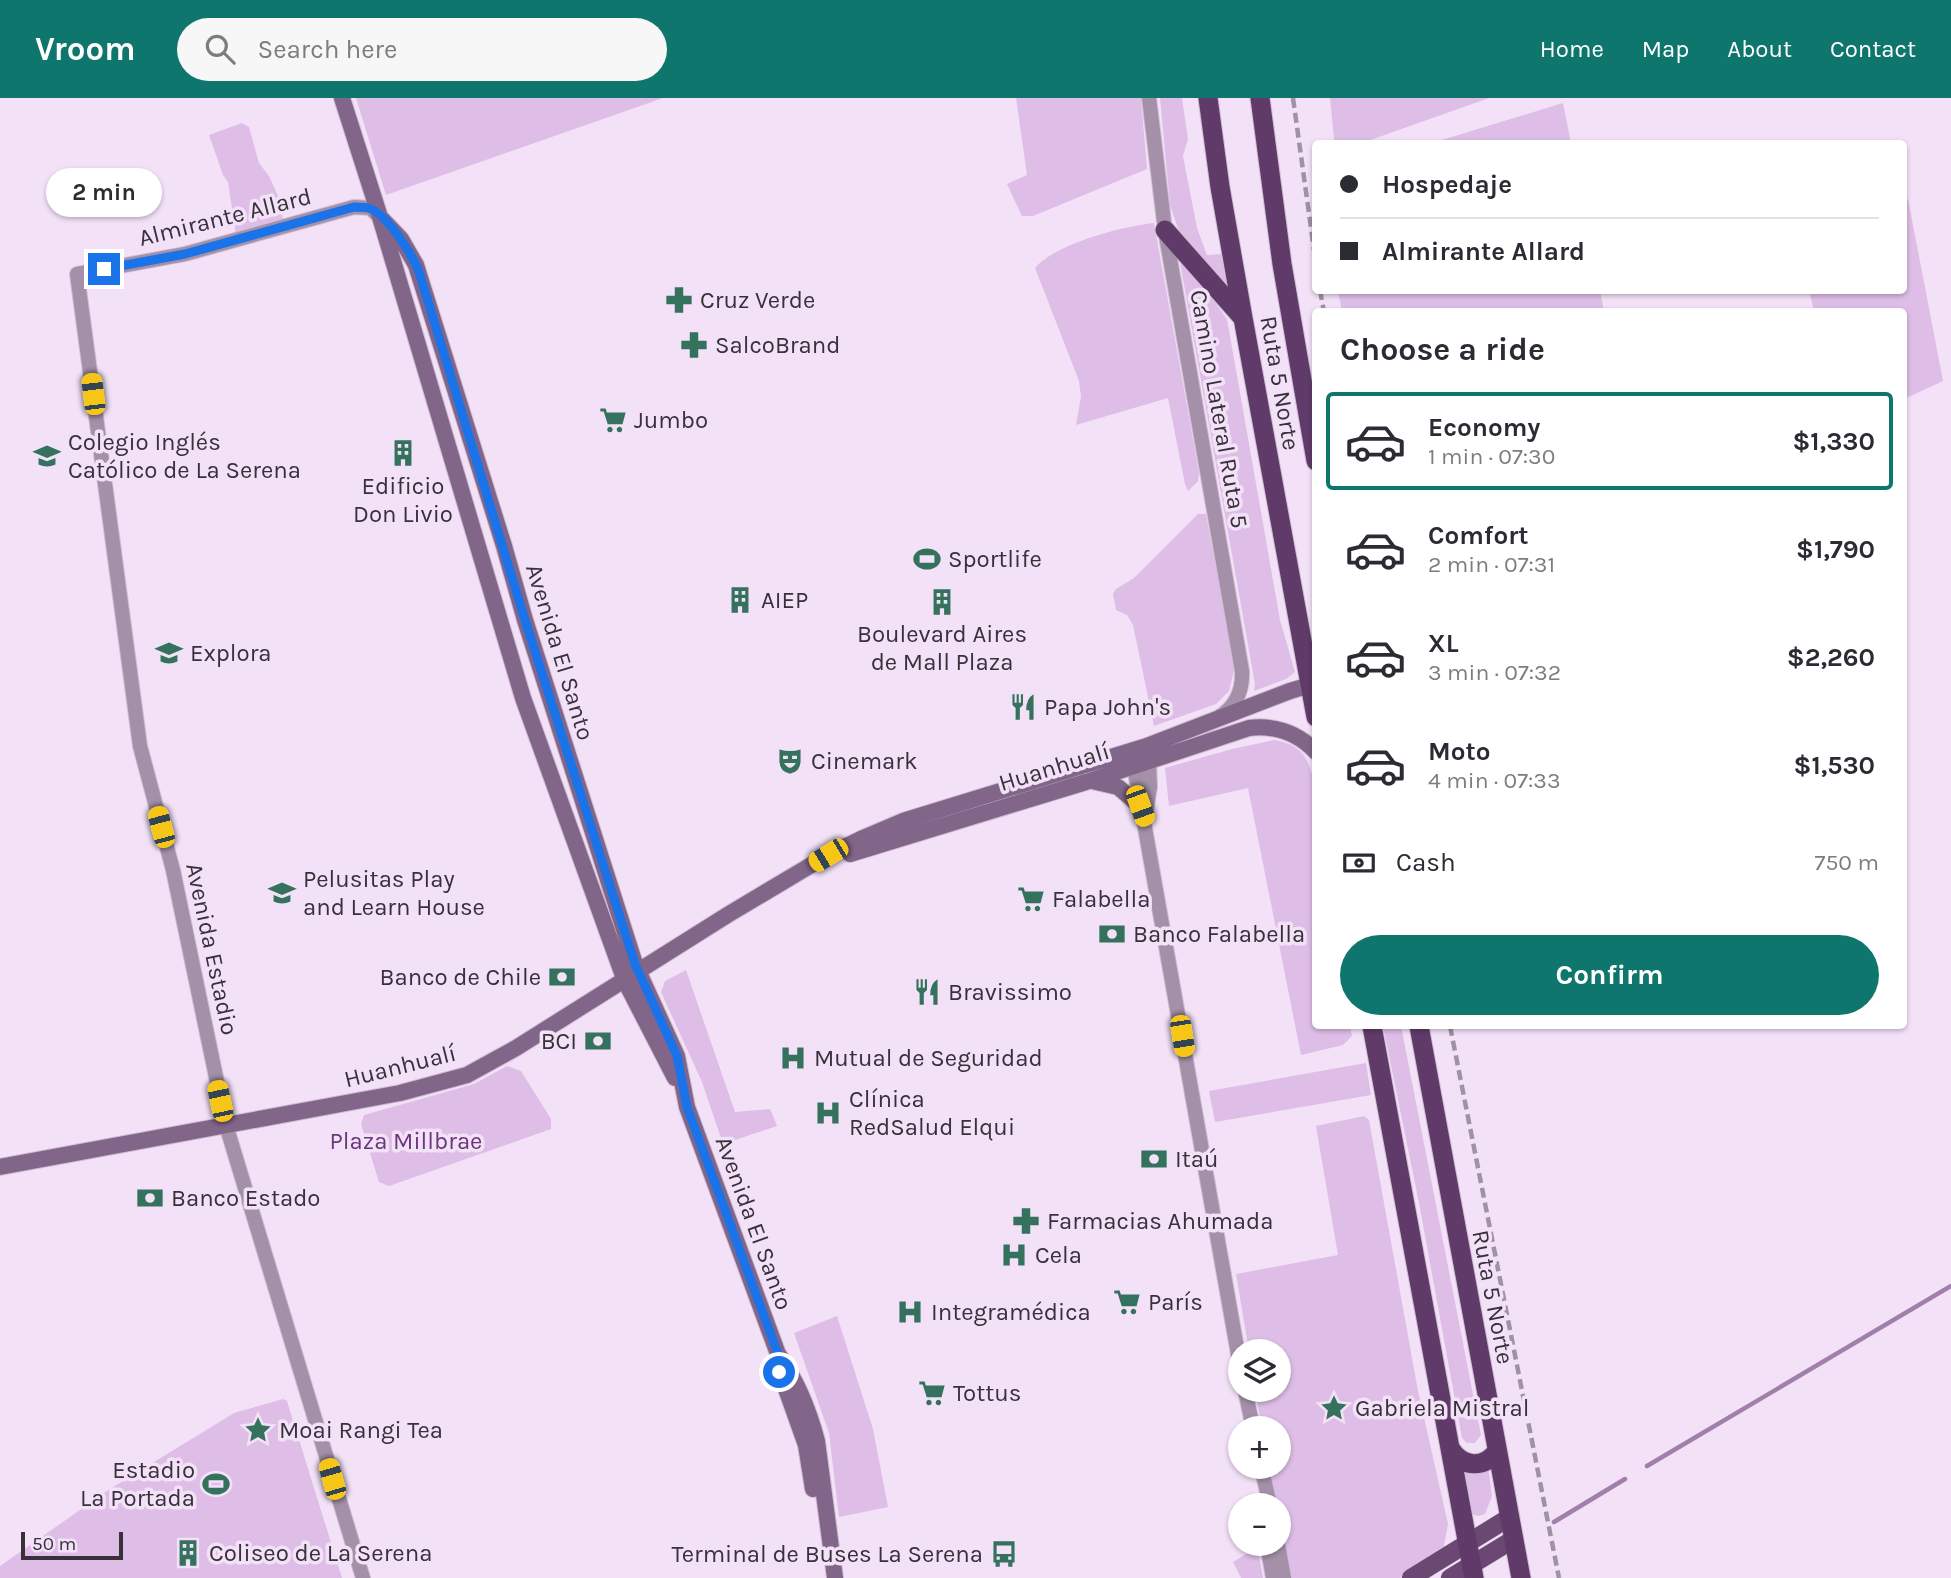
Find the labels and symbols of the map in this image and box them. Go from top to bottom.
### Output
callout: 2 min [46,167,162,216]
street label: Almirante Allard [136,182,314,252]
route end [88,253,120,285]
pharmacy icon: Cruz Verde [664,285,694,315]
place label: Cruz Verde [700,286,815,314]
street label: Camino Lateral Ruta 5 [1184,288,1254,530]
street label: Ruta 5 Norte [1254,314,1306,452]
pharmacy icon: SalcoBrand [679,330,709,360]
place label: SalcoBrand [715,331,840,359]
car [81,372,106,416]
supermarket icon: Jumbo [598,405,628,435]
place label: Jumbo [634,406,708,434]
place label: Colegio Inglés Católico de La Serena [68,428,301,484]
building icon: Edificio Don Livio [388,438,418,468]
school or university icon: Colegio Inglés Católico de La Serena [32,441,62,471]
place label: Edificio Don Livio [353,472,453,528]
sports icon: Sportlife [912,544,942,574]
place label: Sportlife [948,545,1042,573]
street label: Avenida El Santo [520,561,600,743]
building icon: AIEP [725,585,755,615]
place label: AIEP [761,586,808,614]
building icon: Boulevard Aires de Mall Plaza [927,587,957,617]
place label: Boulevard Aires de Mall Plaza [857,620,1027,676]
school or university icon: Explora [154,638,184,668]
place label: Explora [190,639,272,667]
restaurant icon: Papa John's [1008,692,1038,722]
place label: Papa John's [1044,693,1171,721]
street label: Huanhualí [995,737,1114,797]
theatre icon: Cinemark [775,746,805,776]
place label: Cinemark [811,747,918,775]
car [1123,783,1158,829]
car [146,804,177,850]
car [805,835,852,875]
street label: Avenida Estadio [180,860,244,1038]
place label: Pelusitas Play and Learn House [303,865,485,921]
school or university icon: Pelusitas Play and Learn House [267,878,297,908]
supermarket icon: Falabella [1016,884,1046,914]
place label: Falabella [1052,885,1150,913]
bank icon: Banco Falabella [1097,919,1127,949]
place label: Banco Falabella [1133,920,1305,948]
bank icon: Banco de Chile [547,962,577,992]
place label: Banco de Chile [380,963,541,991]
restaurant icon: Bravissimo [912,977,942,1007]
place label: Bravissimo [948,978,1072,1006]
car [1169,1014,1196,1058]
bank icon: BCI [583,1026,613,1056]
place label: BCI [541,1027,577,1055]
street label: Huanhualí [341,1038,460,1093]
hospital icon: Mutual de Seguridad [778,1043,808,1073]
place label: Mutual de Seguridad [814,1044,1043,1072]
car [206,1078,235,1124]
place label: Clínica RedSalud Elqui [849,1085,1015,1141]
hospital icon: Clínica RedSalud Elqui [813,1098,843,1128]
park label: Plaza Millbrae [330,1127,482,1155]
street label: Avenida El Santo [710,1132,798,1314]
bank icon: Itaú [1139,1144,1169,1174]
place label: Itaú [1175,1145,1219,1173]
bank icon: Banco Estado [135,1183,165,1213]
place label: Banco Estado [171,1184,321,1212]
pharmacy icon: Farmacias Ahumada [1011,1206,1041,1236]
place label: Farmacias Ahumada [1047,1207,1274,1235]
street label: Ruta 5 Norte [1466,1228,1520,1366]
hospital icon: Cela [999,1240,1029,1270]
place label: Cela [1035,1241,1082,1269]
supermarket icon: París [1112,1287,1142,1317]
place label: París [1148,1288,1203,1316]
hospital icon: Integramédica [895,1297,925,1327]
place label: Integramédica [931,1298,1091,1326]
route start [763,1356,795,1388]
supermarket icon: Tottus [917,1378,947,1408]
place label: Tottus [953,1379,1021,1407]
place icon: Gabriela Mistral [1319,1393,1349,1423]
place label: Gabriela Mistral [1355,1394,1529,1422]
place icon: Moai Rangi Tea [243,1415,273,1445]
place label: Moai Rangi Tea [279,1416,443,1444]
place label: Estadio La Portada [80,1456,195,1512]
car [317,1456,348,1502]
sports icon: Estadio La Portada [201,1469,231,1499]
scale bar [21,1529,122,1561]
building icon: Coliseo de La Serena [173,1538,203,1568]
place label: Coliseo de La Serena [209,1539,432,1567]
bus stop icon: Terminal de Buses La Serena [989,1539,1019,1569]
place label: Terminal de Buses La Serena [671,1540,983,1568]

